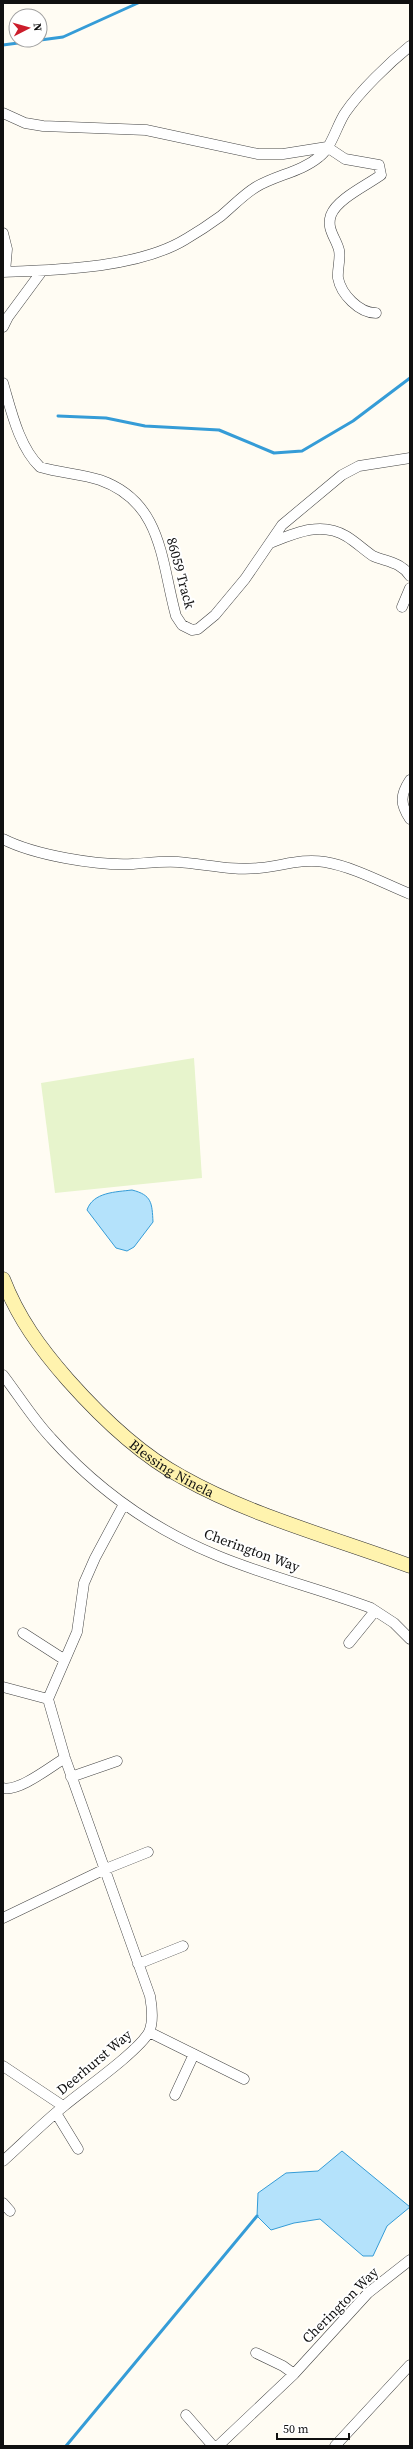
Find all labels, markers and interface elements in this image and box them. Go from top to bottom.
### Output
north arrow [8,8,48,48]
text: N [30,22,45,32]
street label: 86059 Track [162,535,200,611]
street label: Blessing Ninela [125,1435,218,1502]
street label: Cherington Way [201,1523,303,1577]
street label: Deerhurst Way [52,2024,136,2099]
street label: Cherington Way [297,2262,383,2348]
scale bar [277,2415,349,2441]
text: 50 m [283,2421,309,2437]

